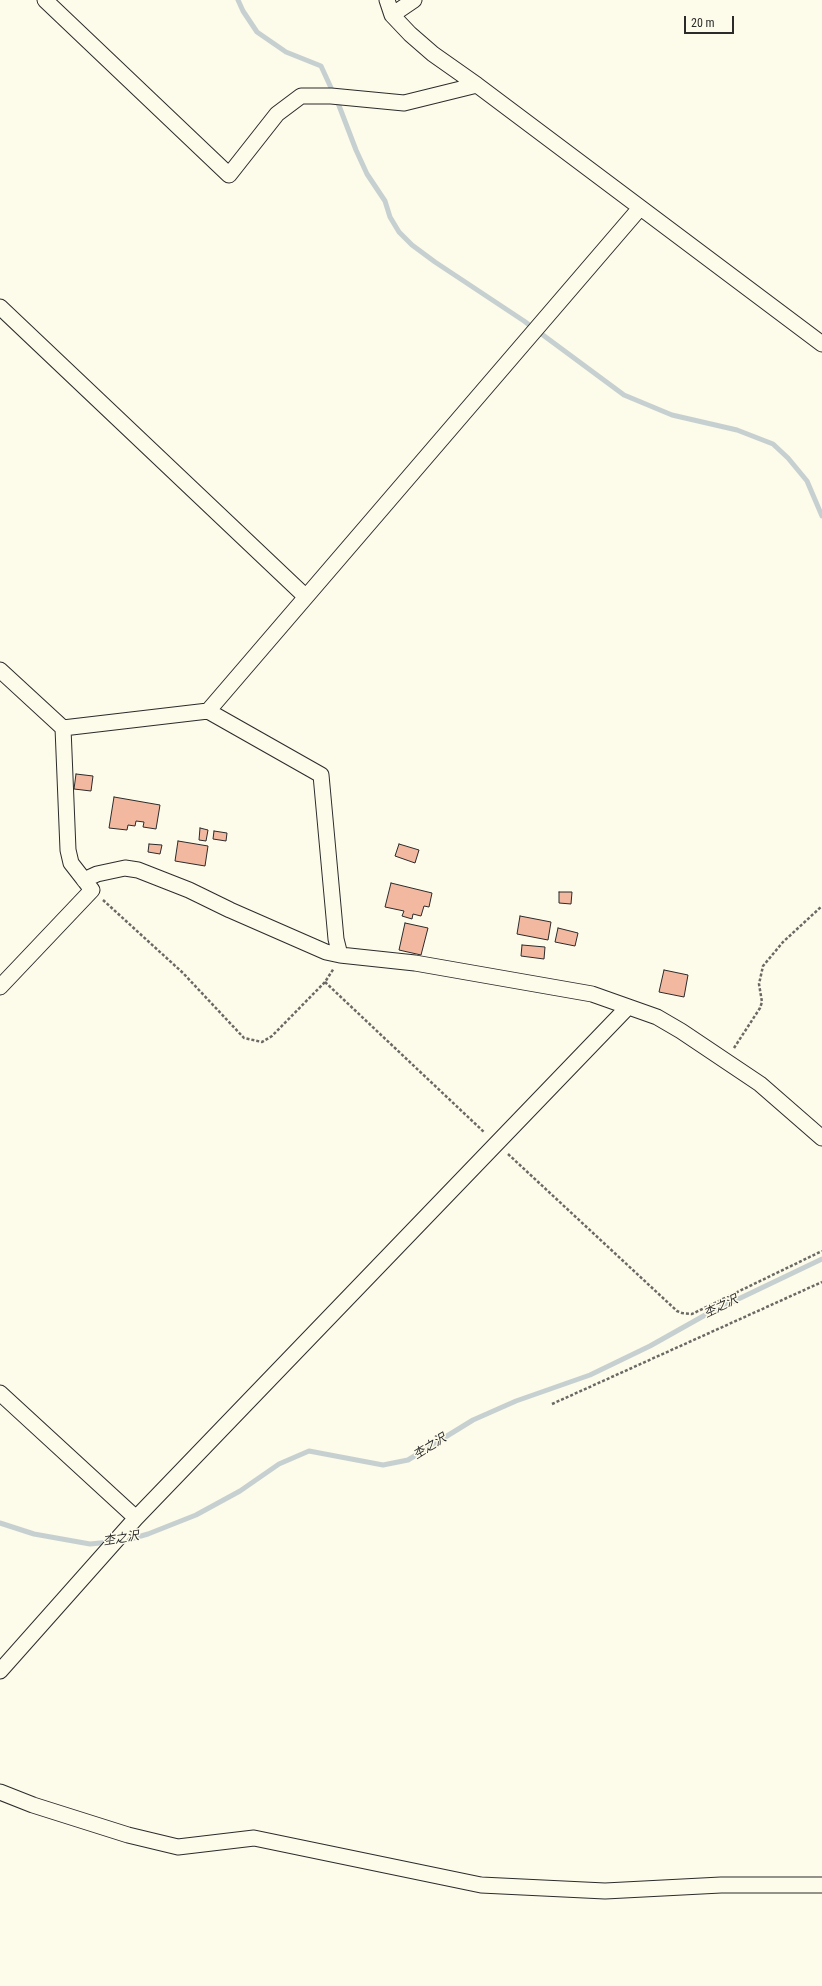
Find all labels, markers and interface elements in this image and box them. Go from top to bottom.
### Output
scale bar [686,8,736,34]
text: 20 m [691,16,715,30]
water label: 杢之沢 [702,1293,740,1321]
water label: 杢之沢 [411,1431,449,1463]
water label: 杢之沢 [102,1529,140,1549]

